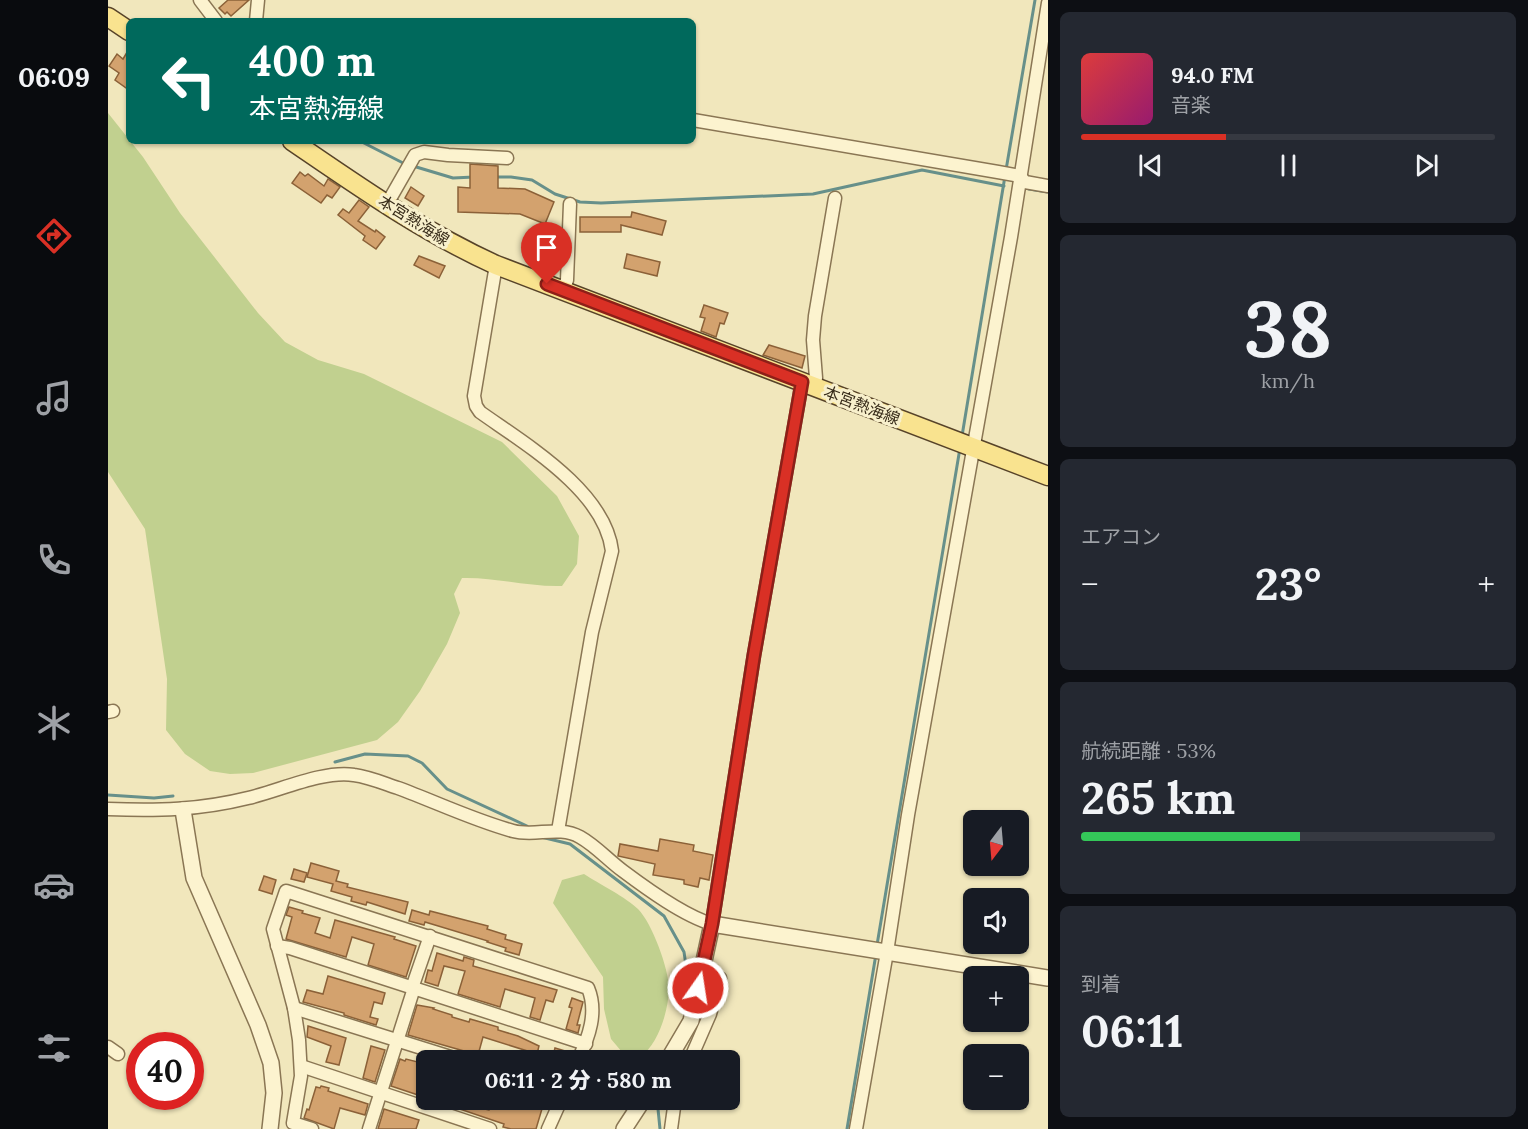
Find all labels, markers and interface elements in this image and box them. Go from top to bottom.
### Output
text: 400 m [249,34,375,88]
icon: left [150,42,228,120]
text: 06:09 [18,60,90,94]
text: 94.0 FM [1171,61,1254,89]
text: 本宮熱海線 [249,91,384,125]
text: 音楽 [1171,92,1211,117]
icon: previous [1134,149,1167,182]
icon: pause [1272,149,1305,182]
icon: next [1410,149,1443,182]
street label: 本宮熱海線 [375,190,453,250]
icon: directions [33,215,75,257]
pin [521,222,572,284]
icon: arrive [530,231,563,264]
text: 38 [1244,279,1332,378]
text: km/h [1261,368,1315,393]
icon: music [33,377,75,419]
street label: 本宮熱海線 [821,381,903,429]
text: エアコン [1081,524,1161,549]
icon: phone [33,539,75,581]
text: 23° [1255,555,1321,612]
text: − [1081,563,1099,605]
text: + [1477,563,1495,605]
icon: climate [33,702,75,744]
text: 航続距離 · 53% [1081,738,1216,763]
text: 265 km [1081,769,1235,826]
north arrow [963,810,1029,876]
map controls [963,810,1029,1110]
icon: car [33,864,75,906]
button: sound [963,888,1029,954]
position arrow [666,956,730,1020]
button: + [963,966,1029,1032]
text: 到着 [1081,971,1121,996]
text: 06:11 [1081,1002,1183,1059]
icon: filters [33,1027,75,1069]
speed limit sign: 40 [126,1032,204,1110]
button: − [963,1044,1029,1110]
text: 06:11 · 2 分 · 580 m [484,1066,672,1094]

